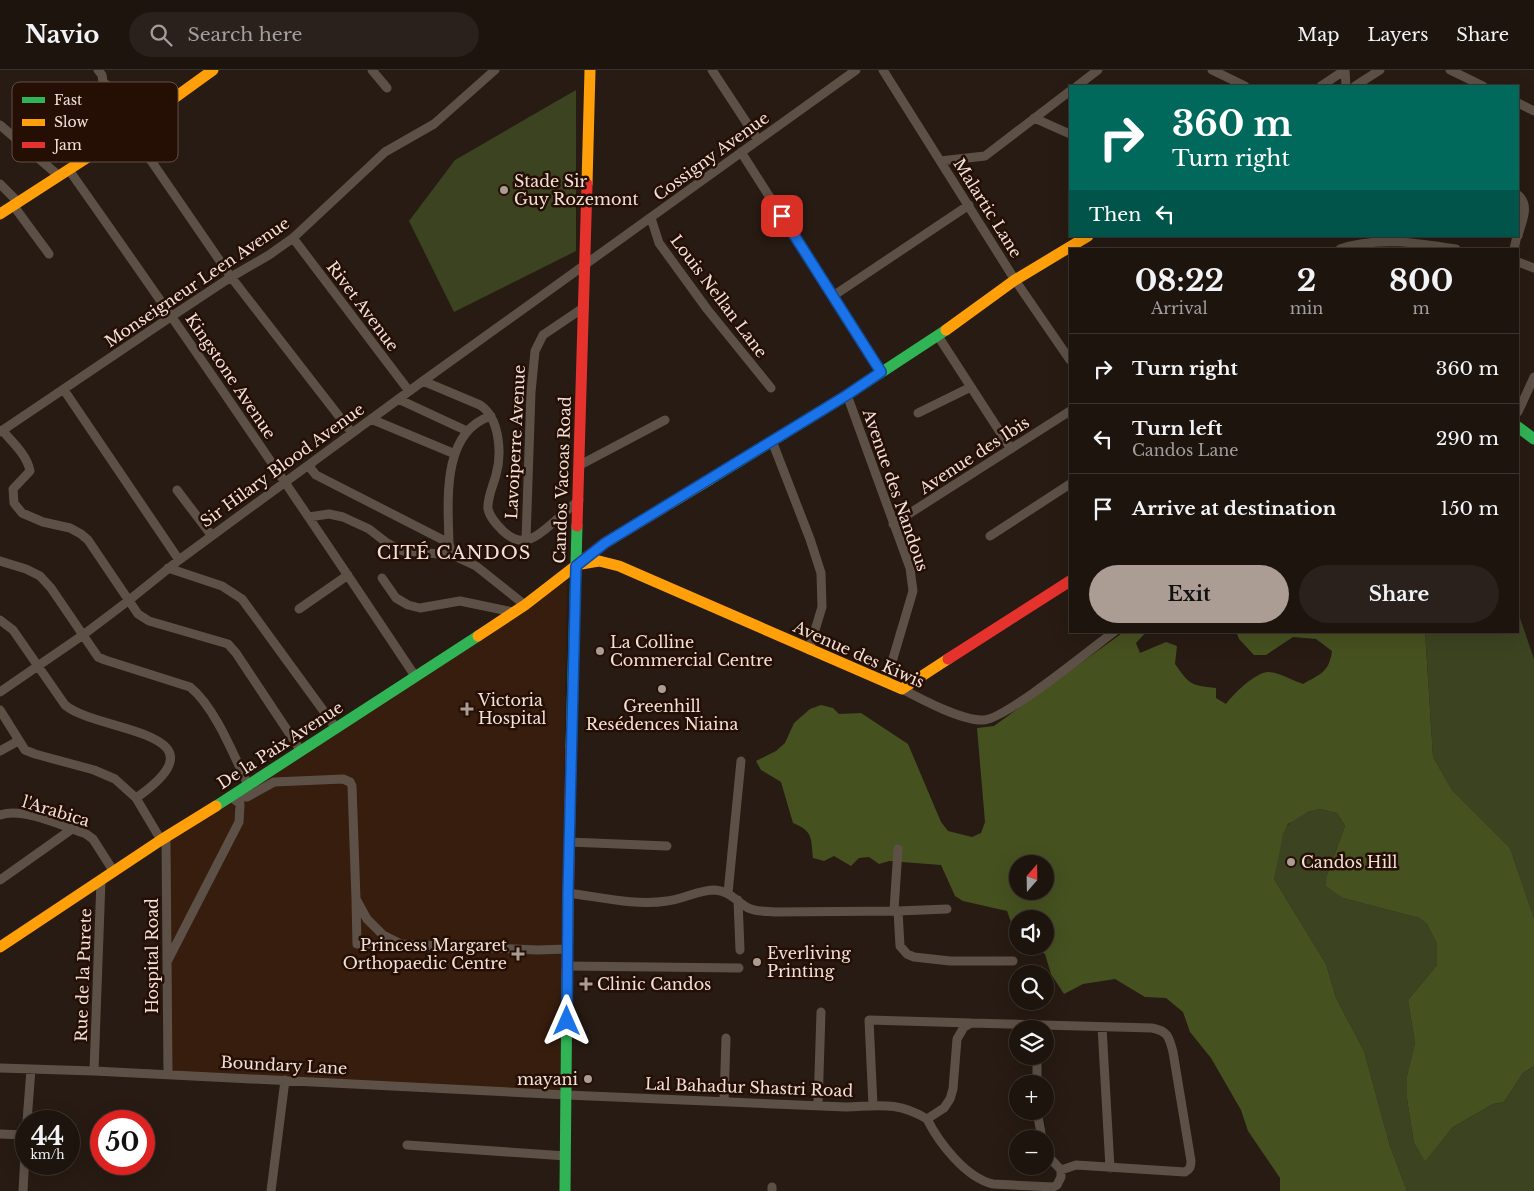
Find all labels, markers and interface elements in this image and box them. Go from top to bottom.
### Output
search box [129,12,479,57]
text: Navio [25,20,99,49]
icon: search [147,21,175,49]
text: Search here [187,23,302,46]
text: Map [1298,24,1339,46]
text: Layers [1367,24,1428,46]
text: Share [1456,24,1509,46]
legend [12,82,178,162]
text: Fast [54,91,83,109]
text: 360 m [1172,102,1292,145]
icon: right [1089,105,1154,170]
street label: Cossigny Avenue [649,107,773,205]
text: Slow [54,113,88,131]
text: Jam [52,136,82,154]
text: Turn right [1172,145,1290,172]
street label: Malartic Lane [949,155,1027,261]
place label: Stade Sir Guy Rozemont [514,171,639,209]
marker: Stade Sir Guy Rozemont [498,184,510,196]
pin [761,195,803,237]
icon: left [1151,200,1179,228]
icon: arrive [768,202,796,230]
text: Then [1089,203,1141,226]
street label: Monseigneur Leen Avenue [101,213,293,351]
street label: Louis Nellan Lane [666,231,772,361]
street label: Rivet Avenue [323,257,403,355]
text: 08:22 [1135,262,1224,299]
text: 2 [1297,262,1316,299]
text: 800 [1389,262,1453,299]
text: Arrival [1151,298,1208,318]
text: min [1290,298,1323,318]
text: m [1413,298,1430,318]
street label: Kingstone Avenue [181,309,281,443]
icon: right [1089,355,1117,383]
text: Turn right [1132,357,1238,380]
text: 360 m [1436,357,1499,380]
street label: Lavoiperre Avenue [501,364,529,520]
street label: Candos Vacoas Road [549,396,575,564]
street label: Sir Hilary Blood Avenue [196,399,368,531]
street label: Avenue des Nandous [858,405,933,574]
street label: Avenue des Ibis [914,412,1033,499]
text: Turn left [1132,417,1223,440]
icon: left [1089,425,1117,453]
text: 290 m [1436,427,1499,450]
text: Candos Lane [1132,440,1239,460]
icon: arrive [1089,495,1117,523]
text: Arrive at destination [1132,497,1336,520]
text: 150 m [1440,497,1499,520]
district label: CITÉ CANDOS [377,541,531,564]
button: Exit [1089,565,1289,623]
button: Share [1299,565,1499,623]
street label: Avenue des Kiwis [789,616,928,692]
place label: La Colline Commercial Centre [610,632,773,670]
marker: La Colline Commercial Centre [594,645,606,657]
marker: Greenhill Resédences Niaina [656,683,668,695]
place label: Victoria Hospital [477,690,547,728]
place label: Greenhill Resédences Niaina [586,696,738,734]
street label: De la Paix Avenue [213,697,347,793]
marker: Victoria Hospital [460,702,474,716]
street label: l'Arabica [20,791,92,831]
place label: Candos Hill [1301,852,1398,872]
north arrow [1009,855,1054,900]
map controls [1009,855,1054,1175]
marker: Candos Hill [1285,856,1297,868]
street label: Hospital Road [142,898,162,1014]
street label: Rue de la Purete [71,908,95,1042]
button: sound [1009,910,1054,955]
place label: Princess Margaret Orthopaedic Centre [343,935,507,973]
place label: Everliving Printing [767,943,851,981]
marker: Princess Margaret Orthopaedic Centre [511,947,525,961]
marker: Everliving Printing [751,956,763,968]
button: search [1009,965,1054,1010]
place label: Clinic Candos [597,974,711,994]
marker: Clinic Candos [579,977,593,991]
position arrow [540,994,592,1046]
button: layers [1009,1020,1054,1065]
street label: Boundary Lane [220,1052,348,1078]
place label: mayani [517,1069,579,1089]
marker: mayani [582,1073,594,1085]
street label: Lal Bahadur Shastri Road [645,1073,854,1101]
button: + [1009,1075,1054,1120]
speed limit sign: 50 [90,1110,155,1175]
text: 44 [31,1121,64,1152]
button: − [1009,1130,1054,1175]
text: km/h [30,1147,65,1162]

